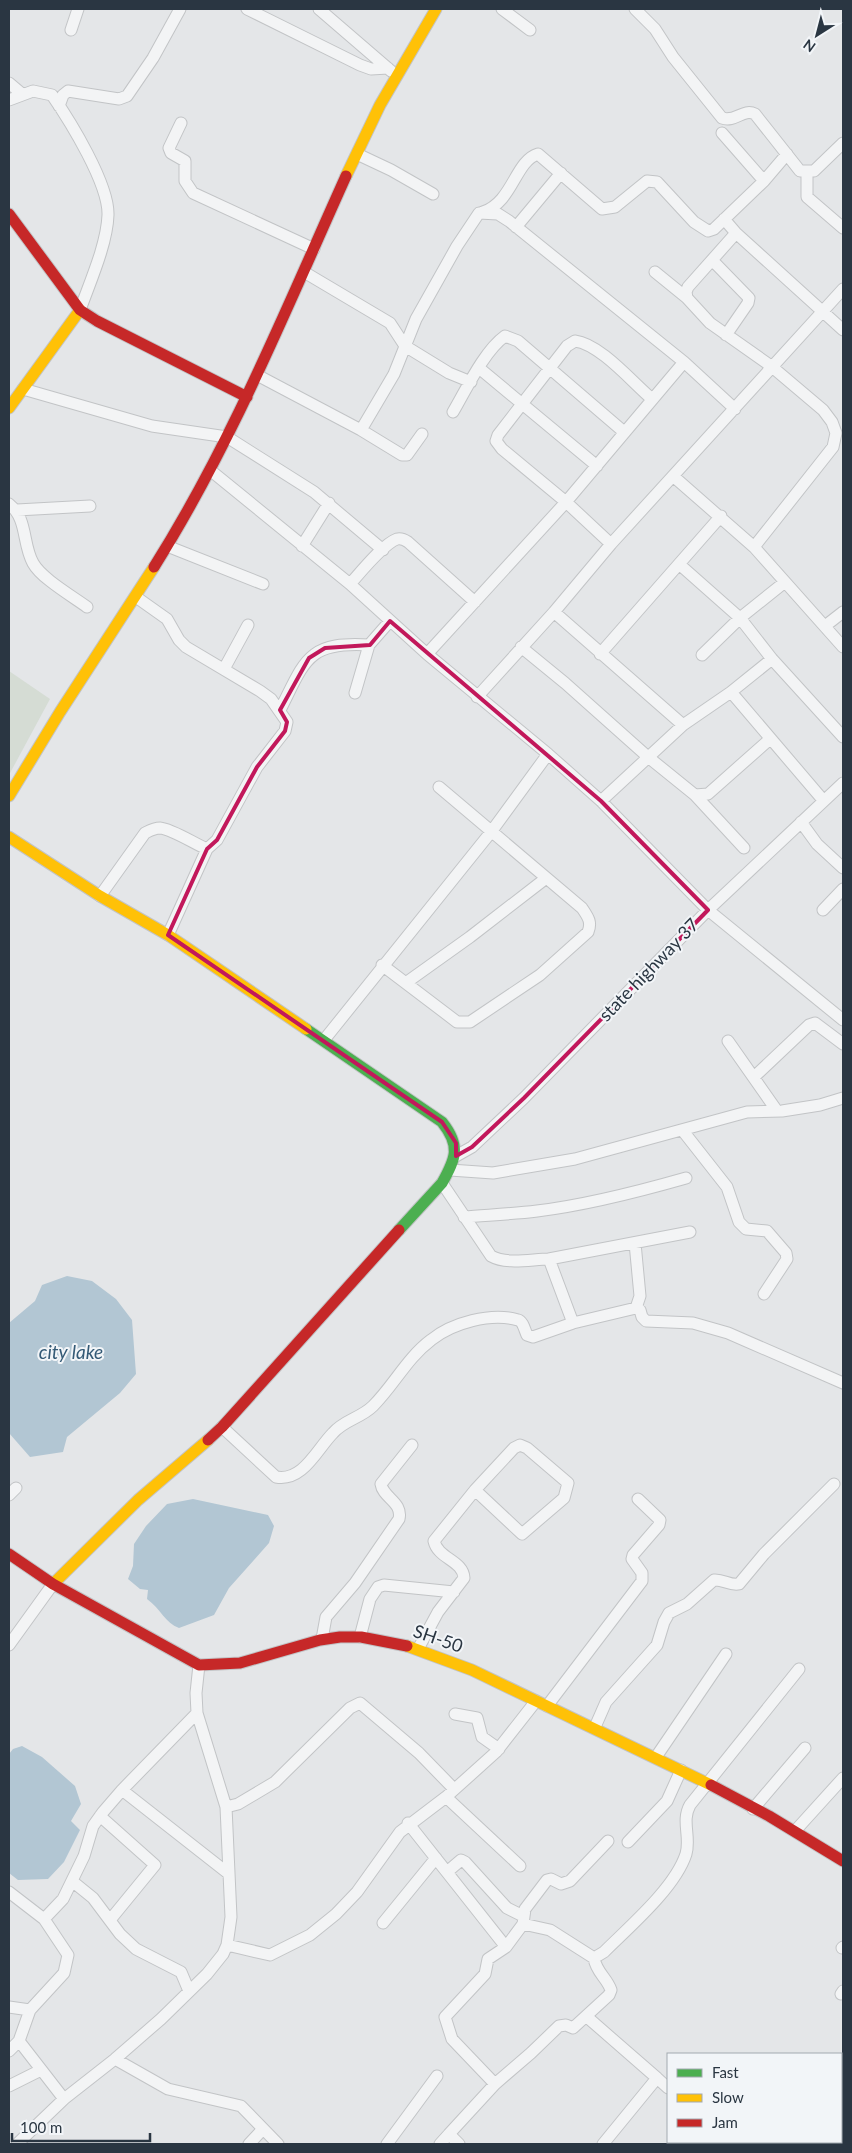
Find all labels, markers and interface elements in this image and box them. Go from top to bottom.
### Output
north arrow [792,10,842,60]
text: N [800,36,818,56]
street label: state highway 37 [594,913,703,1025]
water label: city lake [39,1340,103,1363]
street label: SH-50 [411,1619,466,1657]
legend [667,2053,842,2143]
text: Fast [712,2063,739,2081]
text: Slow [712,2088,744,2106]
scale bar [12,2110,150,2142]
text: Jam [712,2113,738,2131]
text: 100 m [20,2118,62,2136]

